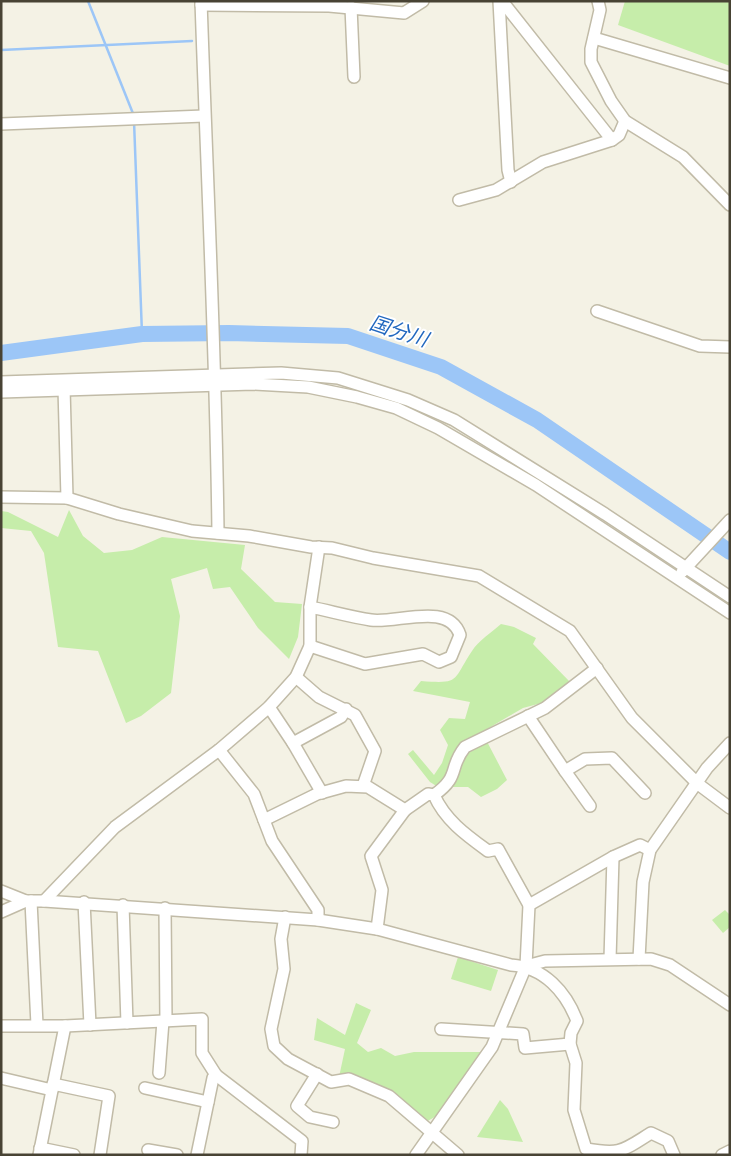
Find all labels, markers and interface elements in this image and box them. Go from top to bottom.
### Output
water label: 国分川 [367,309,433,352]

